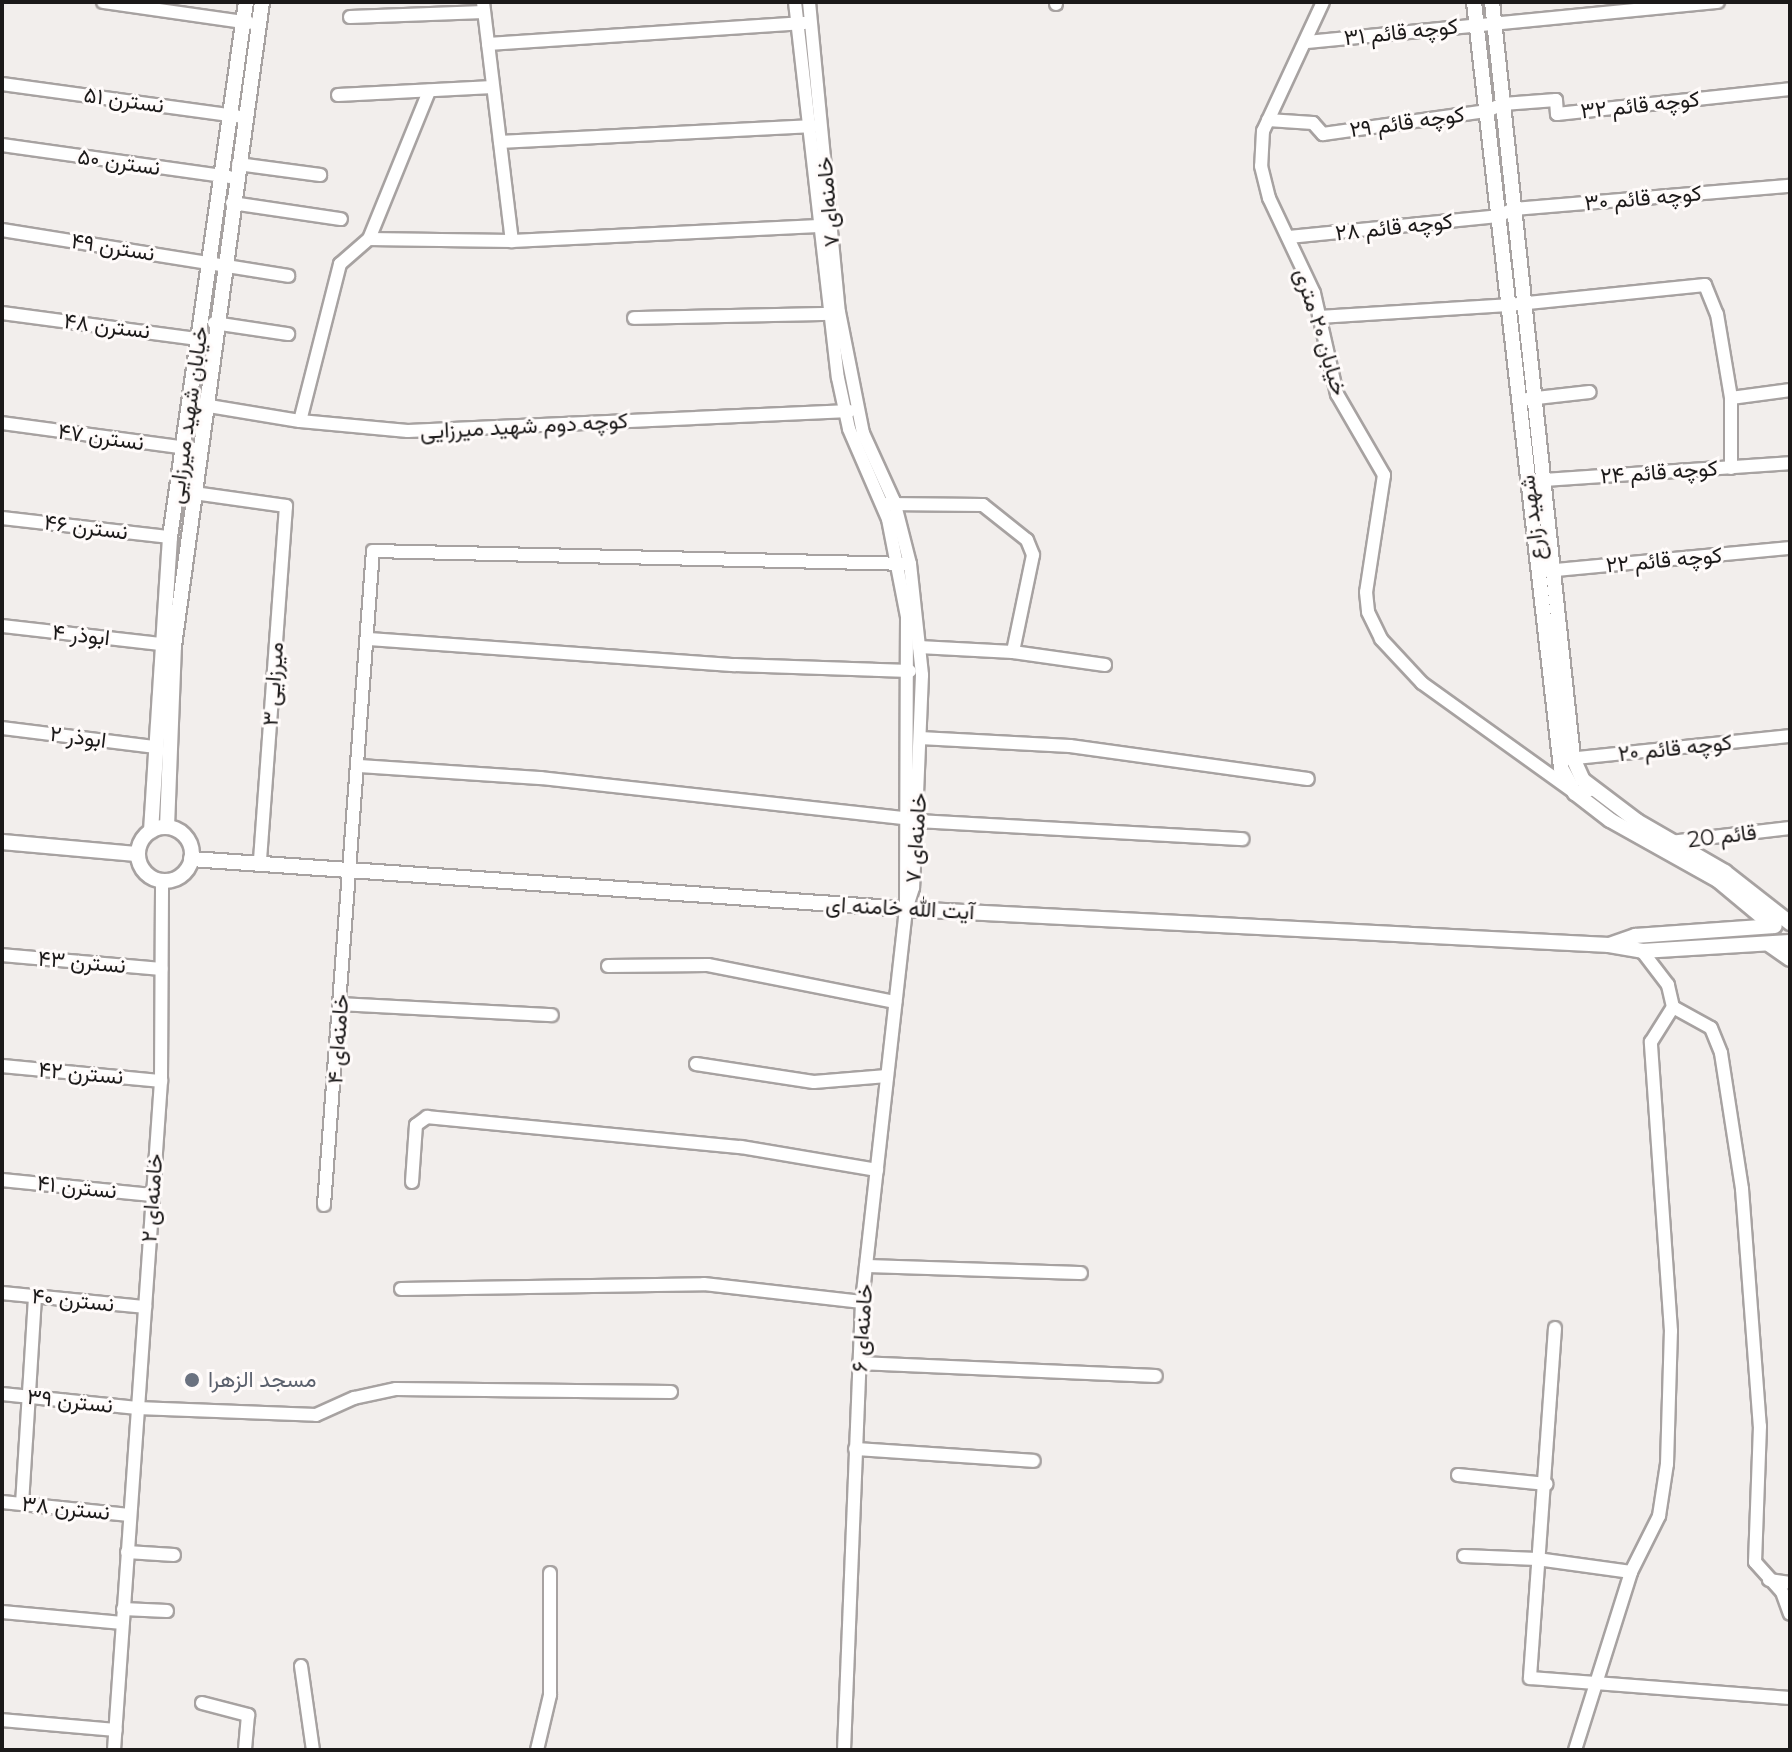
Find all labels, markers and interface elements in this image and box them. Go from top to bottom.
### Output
street label: ۳۱ کوچه قائم [1343,13,1459,51]
street label: نسترن ۵۱ [82,81,166,119]
street label: کوچه قائم ۳۲ [1579,86,1701,124]
street label: کوچه قائم ۲۹ [1348,101,1466,143]
street label: نسترن ۵۰ [76,143,162,181]
street label: خامنه‌ای ۷ [811,156,845,248]
street label: کوچه قائم ۳۰ [1583,180,1703,216]
street label: کوچه قائم ۲۸ [1334,208,1454,246]
street label: نسترن ۴۹ [69,227,157,267]
street label: خیابان ۲۰ متری [1289,265,1353,399]
street label: نسترن ۴۸ [62,308,152,344]
street label: خیابان شهید میرزایی [162,325,214,505]
street label: کوچه دوم شهید میرزایی [419,407,629,445]
street label: نسترن ۴۷ [56,418,146,456]
street label: کوچه قائم ۲۴ [1599,455,1719,489]
street label: شهید زارع [1514,474,1550,562]
street label: نسترن ۴۶ [42,509,130,545]
street label: کوچه قائم ۲۲ [1605,542,1723,578]
street label: ابوذر ۴ [51,619,111,651]
street label: میرزایی ۳ [257,641,289,727]
street label: ابوذر ۲ [48,720,108,754]
street label: کوچه قائم ۲۰ [1617,729,1733,767]
street label: خامنه‌ای ۷ [900,792,932,884]
street label: قائم 20 [1686,819,1758,853]
street label: آیت الله خامنه ای [825,891,975,925]
street label: نسترن ۴۳ [37,945,127,979]
street label: خامنه‌ای ۴ [322,993,354,1085]
street label: نسترن ۴۲ [37,1056,125,1090]
street label: خامنه‌ای ۲ [136,1153,168,1243]
street label: نسترن ۴۱ [36,1170,118,1204]
street label: نسترن ۴۰ [30,1283,116,1317]
street label: خامنه‌ای ۶ [846,1283,878,1373]
place label: مسجد الزهرا [208,1367,316,1393]
marker: مسجد الزهرا [183,1371,201,1389]
street label: نسترن ۳۹ [26,1383,114,1419]
street label: نسترن ۳۸ [21,1490,111,1526]

